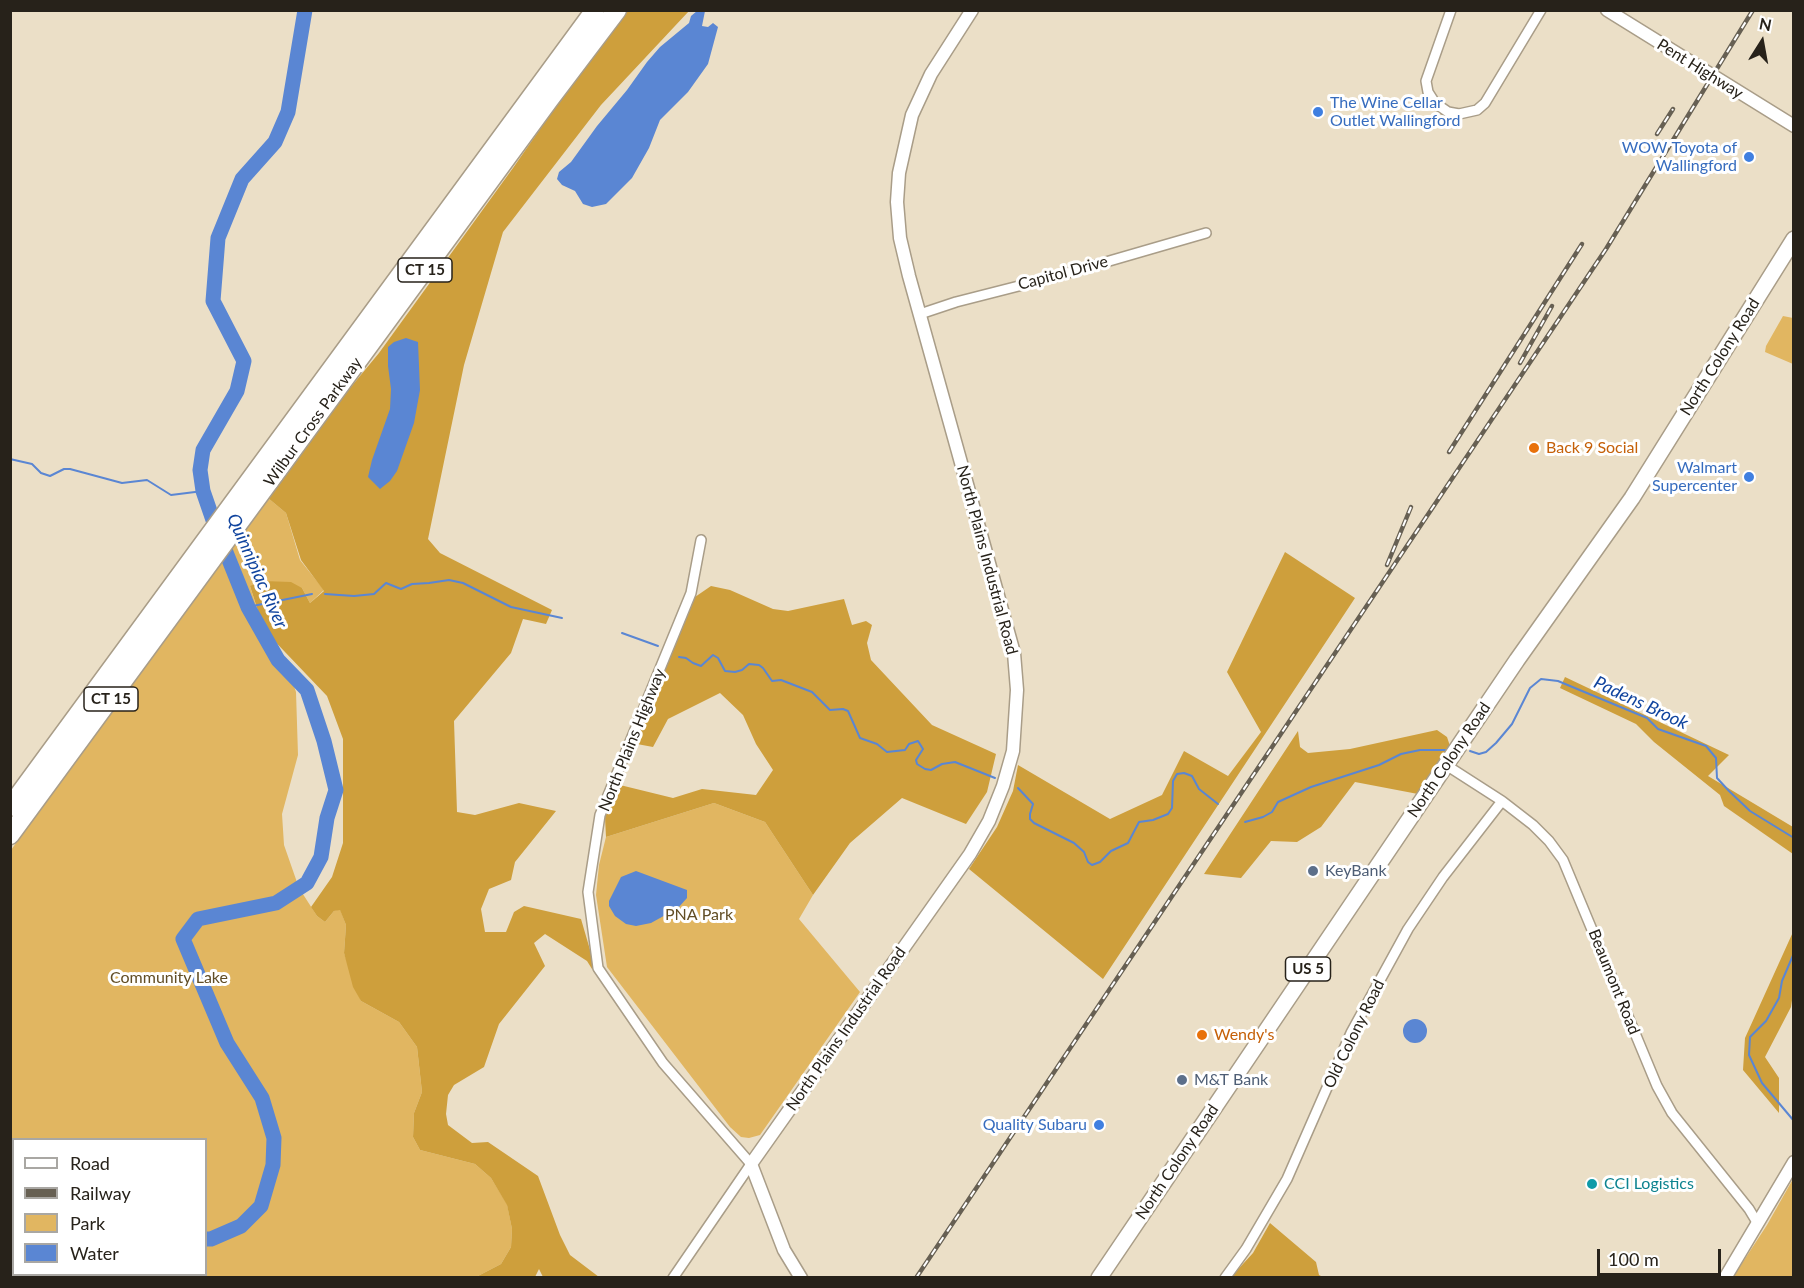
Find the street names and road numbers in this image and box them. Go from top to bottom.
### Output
street label: Pent Highway [1653,35,1747,103]
street label: Capitol Drive [1016,252,1110,294]
road number: CT 15 [398,258,452,282]
street label: North Colony Road [1676,295,1764,419]
street label: Wilbur Cross Parkway [260,354,366,490]
street label: North Plains Industrial Road [952,463,1022,657]
street label: North Plains Highway [595,666,669,814]
road number: CT 15 [84,687,138,711]
street label: North Colony Road [1403,699,1495,821]
street label: Beaumont Road [1584,927,1644,1037]
street label: North Plains Industrial Road [782,943,910,1115]
road number: US 5 [1286,957,1330,981]
street label: Old Colony Road [1319,977,1389,1091]
street label: North Colony Road [1131,1101,1223,1223]

